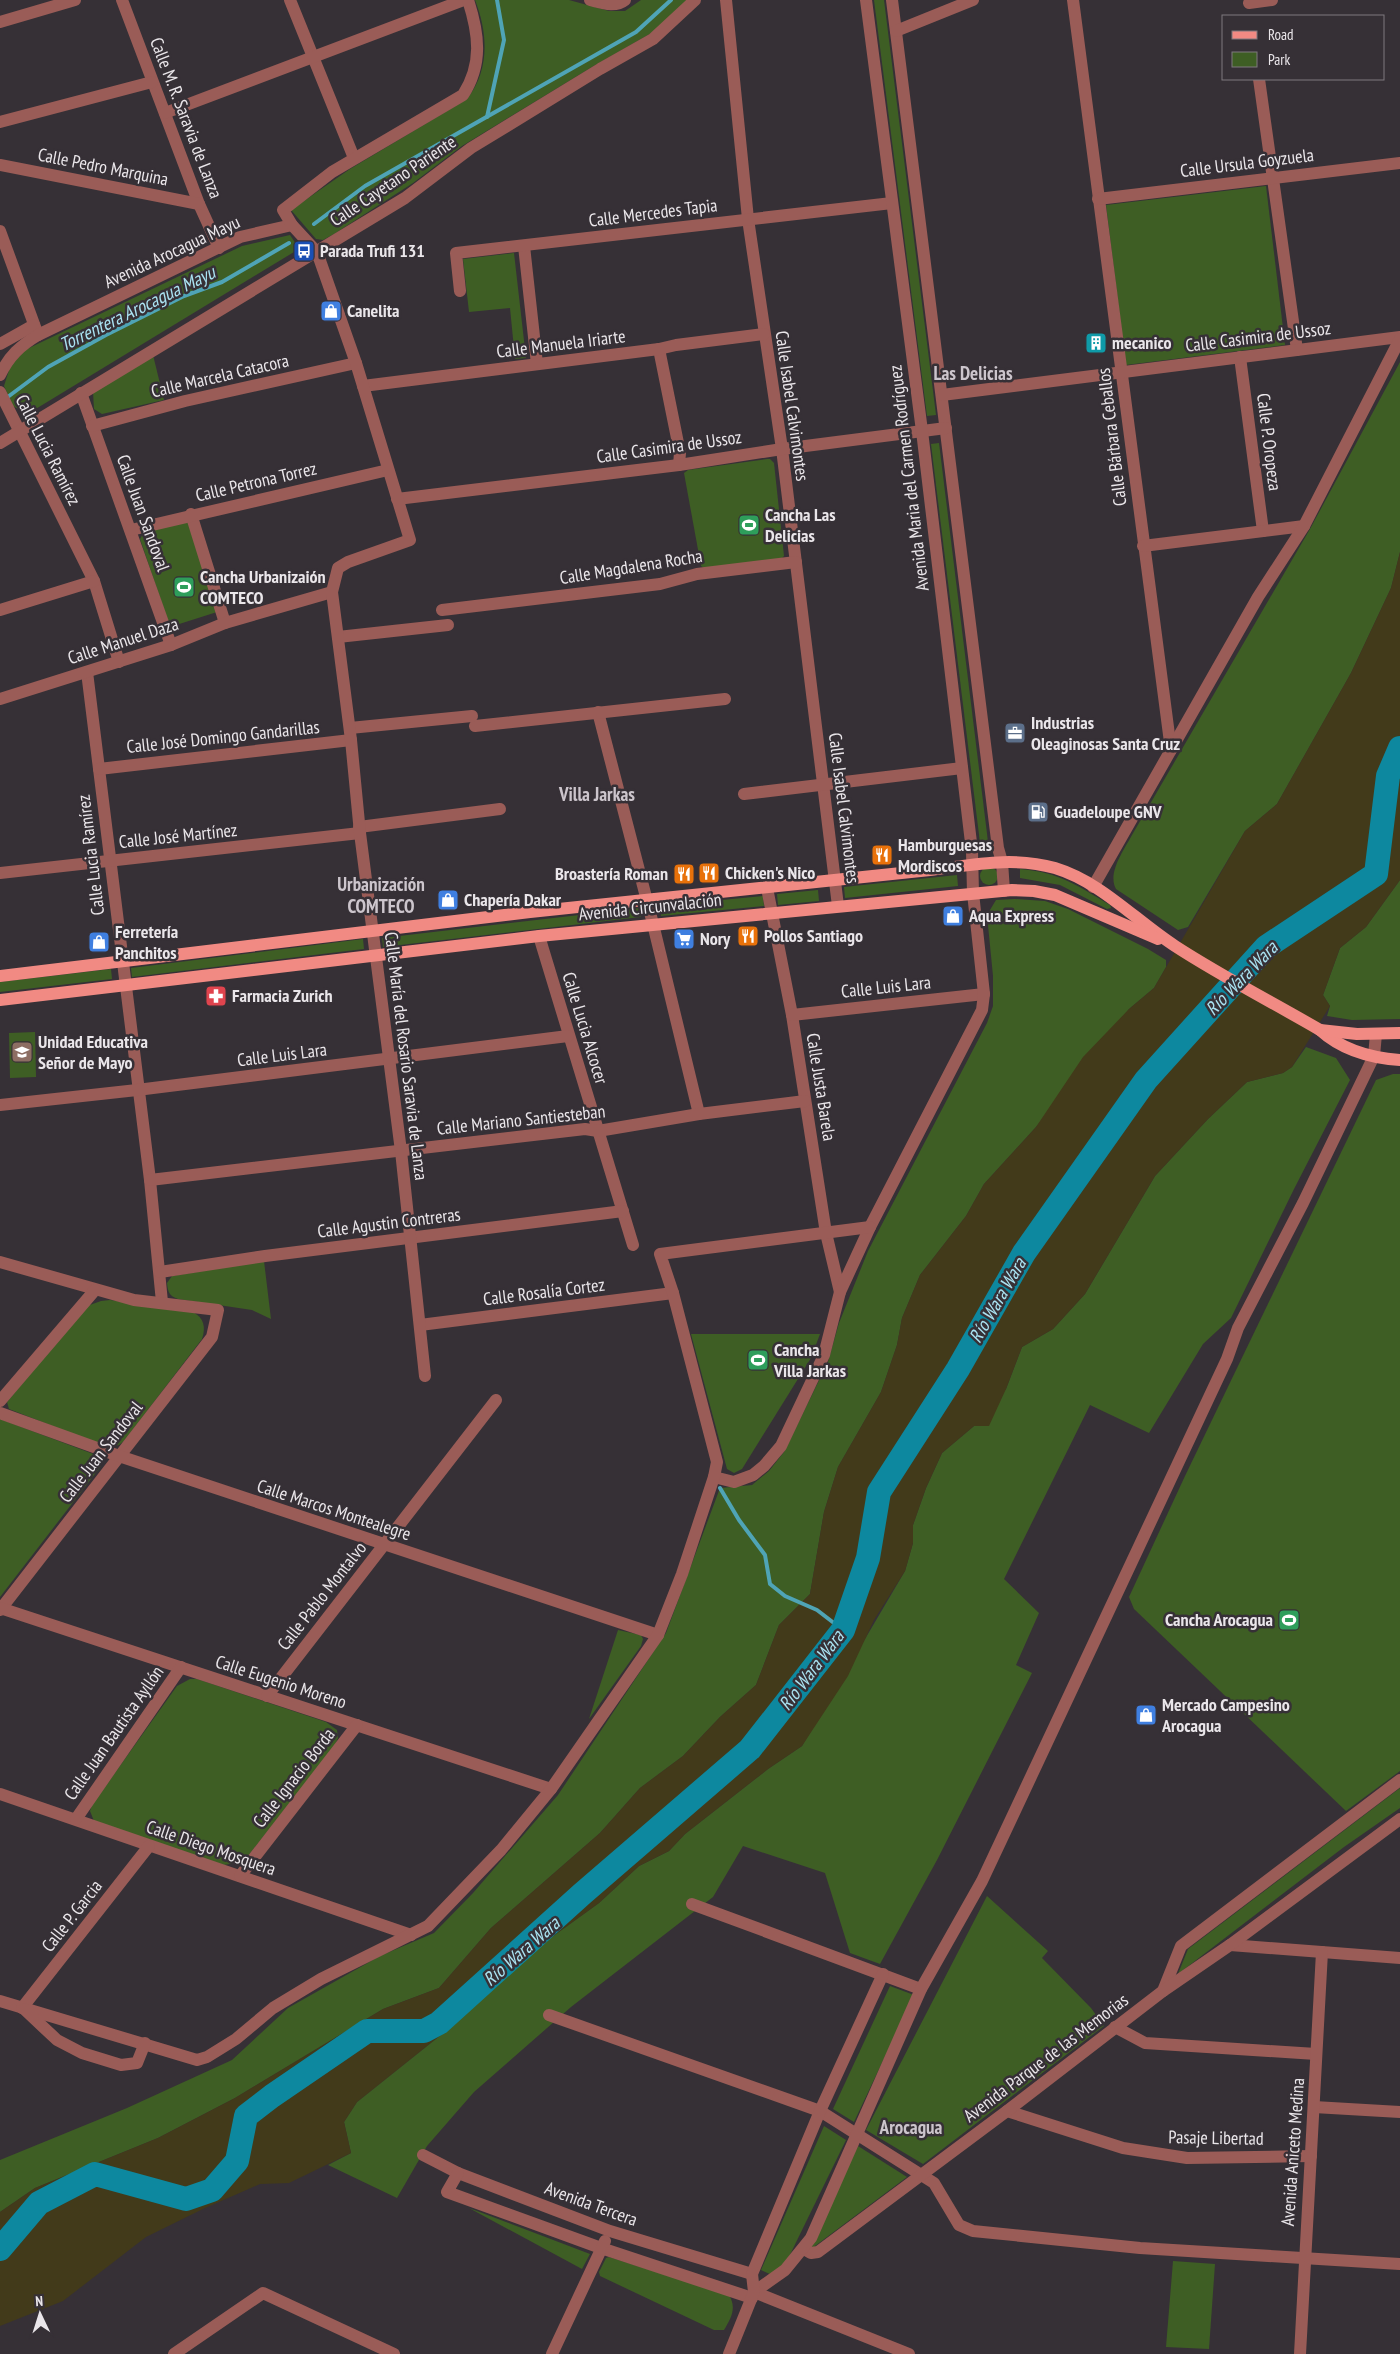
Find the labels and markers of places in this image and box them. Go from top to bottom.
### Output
bus stop icon: Parada Trufi 131 [292,239,316,263]
place label: Parada Trufi 131 [320,239,425,262]
shop icon: Canelita [319,299,343,323]
place label: Canelita [347,299,399,322]
building icon: mecanico [1084,331,1108,355]
place label: mecanico [1112,331,1172,354]
place label: Cancha Las Delicias [765,503,835,547]
sports icon: Cancha Las Delicias [737,513,761,537]
place label: Cancha Urbanizaión COMTECO [200,565,326,609]
sports icon: Cancha Urbanizaión COMTECO [172,575,196,599]
place label: Industrias Oleaginosas Santa Cruz [1031,711,1180,755]
office icon: Industrias Oleaginosas Santa Cruz [1003,721,1027,745]
fuel station icon: Guadeloupe GNV [1026,800,1050,824]
place label: Guadeloupe GNV [1054,800,1163,823]
place label: Hamburguesas Mordiscos [898,833,992,877]
restaurant icon: Hamburguesas Mordiscos [870,843,894,867]
restaurant icon: Chicken's Nico [697,861,721,885]
place label: Chicken's Nico [725,861,815,884]
place label: Broastería Roman [555,862,668,885]
restaurant icon: Broastería Roman [672,862,696,886]
shop icon: Chapería Dakar [436,888,460,912]
place label: Chapería Dakar [464,888,562,911]
shop icon: Aqua Express [941,904,965,928]
place label: Aqua Express [968,904,1054,927]
place label: Ferretería Panchitos [115,920,178,964]
restaurant icon: Pollos Santiago [736,924,760,948]
place label: Pollos Santiago [764,924,863,947]
supermarket icon: Nory [672,927,696,951]
place label: Nory [700,927,731,950]
shop icon: Ferretería Panchitos [87,930,111,954]
pharmacy icon: Farmacia Zurich [204,984,228,1008]
place label: Farmacia Zurich [232,984,333,1007]
place label: Unidad Educativa Señor de Mayo [38,1030,148,1074]
school or university icon: Unidad Educativa Señor de Mayo [10,1040,34,1064]
place label: Cancha Villa Jarkas [773,1338,846,1382]
sports icon: Cancha Villa Jarkas [746,1348,770,1372]
place label: Cancha Arocagua [1165,1608,1273,1631]
sports icon: Cancha Arocagua [1277,1608,1301,1632]
place label: Mercado Campesino Arocagua [1161,1693,1290,1737]
shop icon: Mercado Campesino Arocagua [1134,1703,1158,1727]

